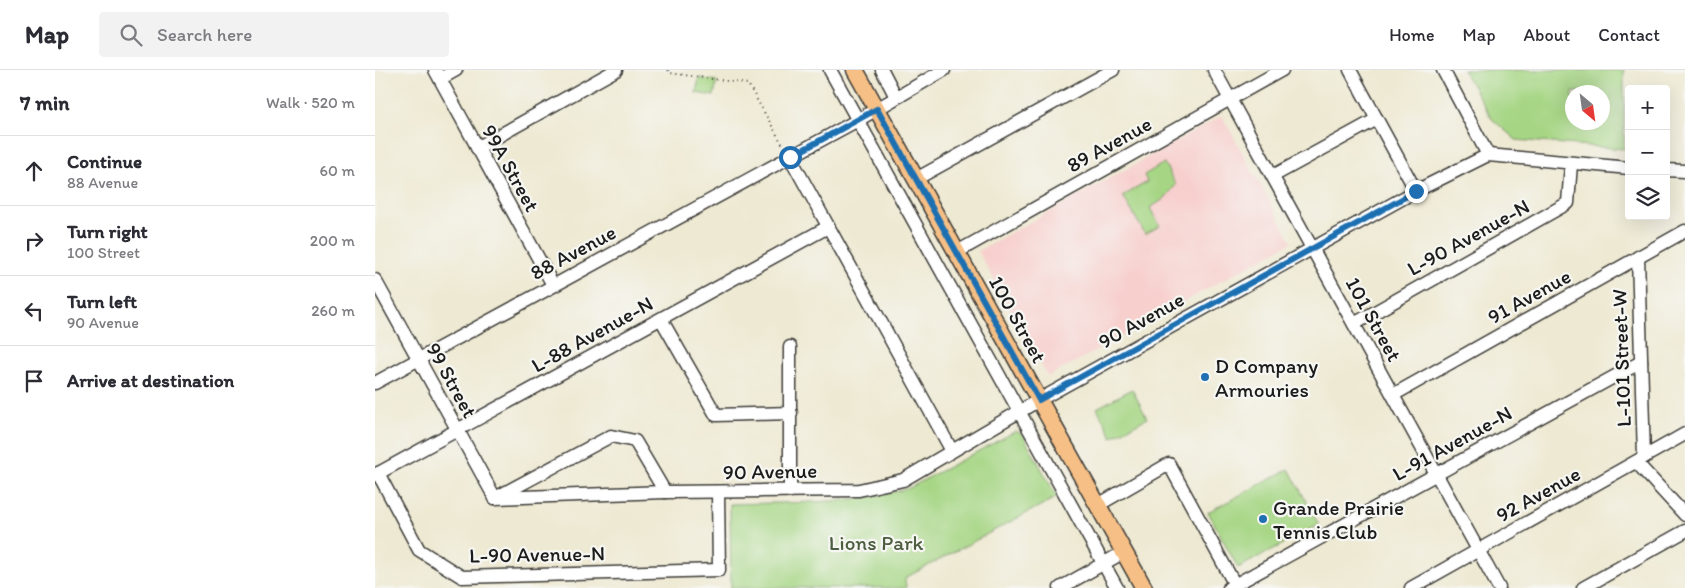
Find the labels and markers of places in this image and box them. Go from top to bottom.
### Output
place label: D Company Armouries [1215,353,1318,402]
marker: D Company Armouries [1199,371,1211,383]
place label: Grande Prairie Tennis Club [1273,495,1404,544]
marker: Grande Prairie Tennis Club [1257,513,1269,525]

